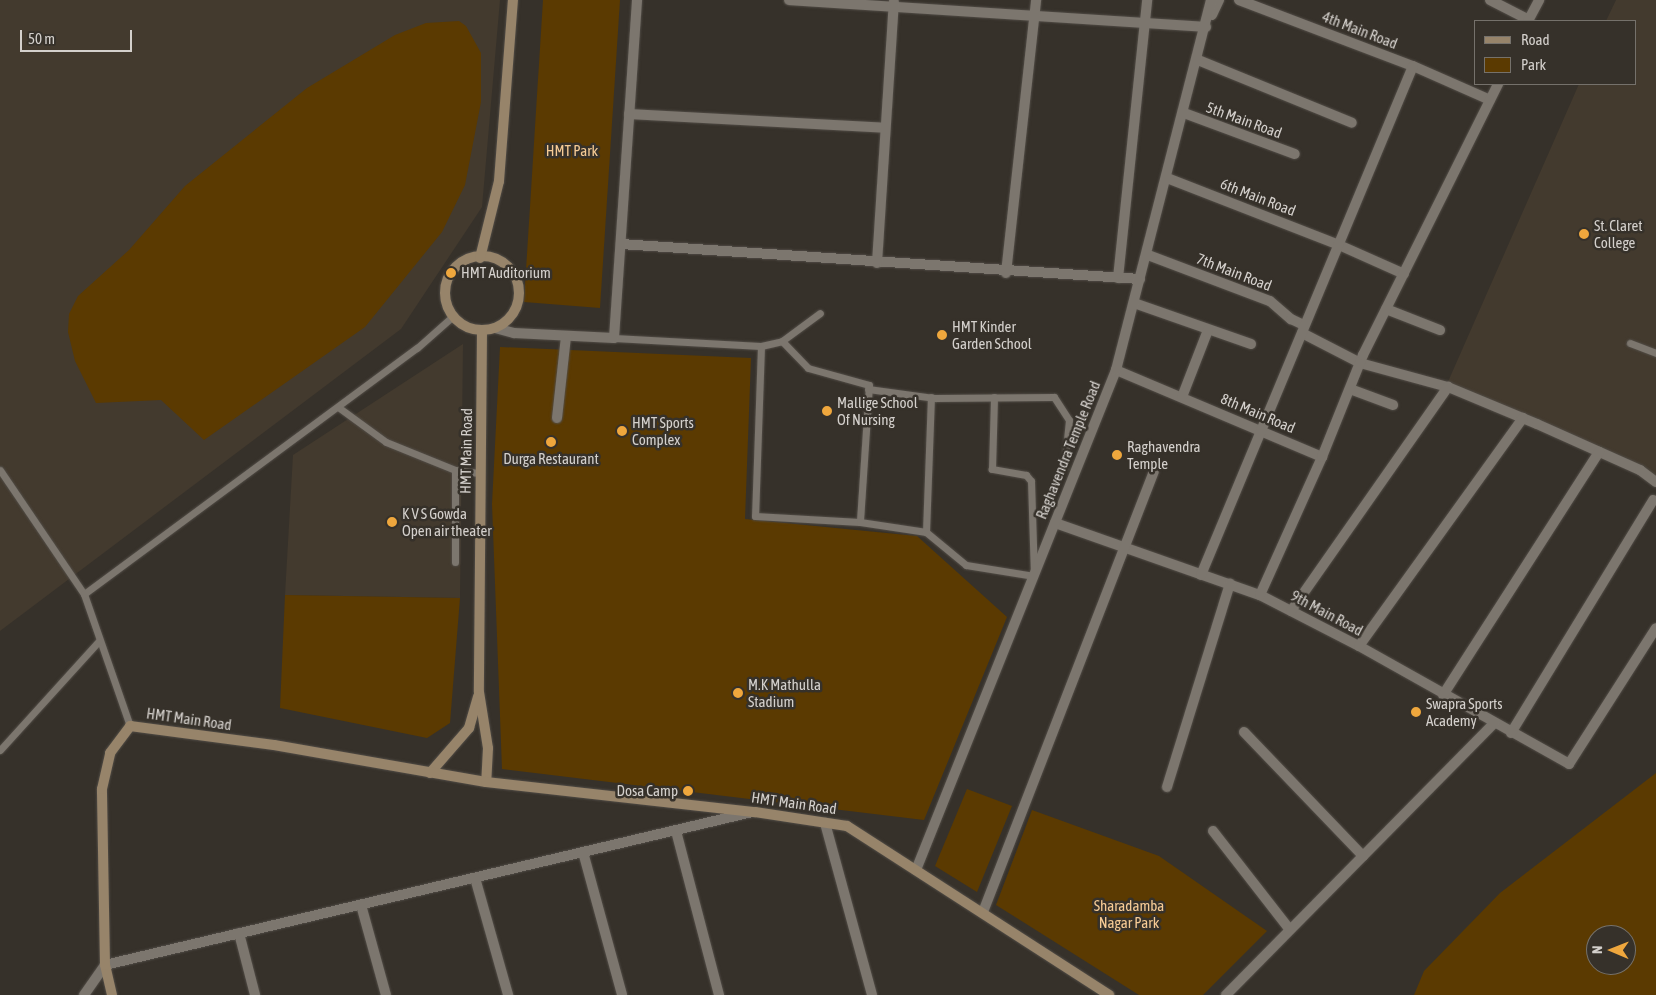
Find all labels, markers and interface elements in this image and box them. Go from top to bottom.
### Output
street label: 4th Main Road [1320,7,1400,53]
scale bar [22,20,135,52]
legend [1474,20,1636,85]
text: 50 m [28,30,55,47]
text: Road [1521,31,1550,48]
text: Park [1521,56,1546,73]
street label: 5th Main Road [1204,98,1284,142]
park label: HMT Park [546,142,598,160]
street label: 6th Main Road [1218,174,1298,220]
place label: St. Claret College [1594,216,1643,251]
marker: St. Claret College [1578,228,1590,240]
street label: 7th Main Road [1194,249,1274,295]
place label: HMT Auditorium [461,264,551,282]
marker: HMT Auditorium [445,267,457,279]
place label: HMT Kinder Garden School [952,317,1032,352]
marker: HMT Kinder Garden School [936,329,948,341]
street label: Raghavendra Temple Road [1032,378,1104,522]
street label: 8th Main Road [1218,389,1298,437]
place label: Mallige School Of Nursing [837,393,918,428]
marker: Mallige School Of Nursing [821,405,833,417]
street label: HMT Main Road [456,408,476,494]
place label: HMT Sports Complex [632,413,694,448]
marker: HMT Sports Complex [616,425,628,437]
marker: Durga Restaurant [545,436,557,448]
place label: Raghavendra Temple [1127,437,1200,472]
marker: Raghavendra Temple [1111,449,1123,461]
place label: Durga Restaurant [503,450,599,468]
place label: K V S Gowda Open air theater [402,504,492,539]
marker: K V S Gowda Open air theater [386,516,398,528]
street label: 9th Main Road [1288,586,1366,640]
place label: M.K Mathulla Stadium [748,675,821,710]
marker: M.K Mathulla Stadium [732,687,744,699]
place label: Swapra Sports Academy [1426,694,1503,729]
street label: HMT Main Road [145,704,233,734]
marker: Swapra Sports Academy [1410,706,1422,718]
place label: Dosa Camp [617,782,678,800]
marker: Dosa Camp [682,785,694,797]
street label: HMT Main Road [750,788,838,818]
park label: Sharadamba Nagar Park [1094,896,1164,931]
north arrow [1586,925,1636,975]
text: N [1589,945,1605,954]

